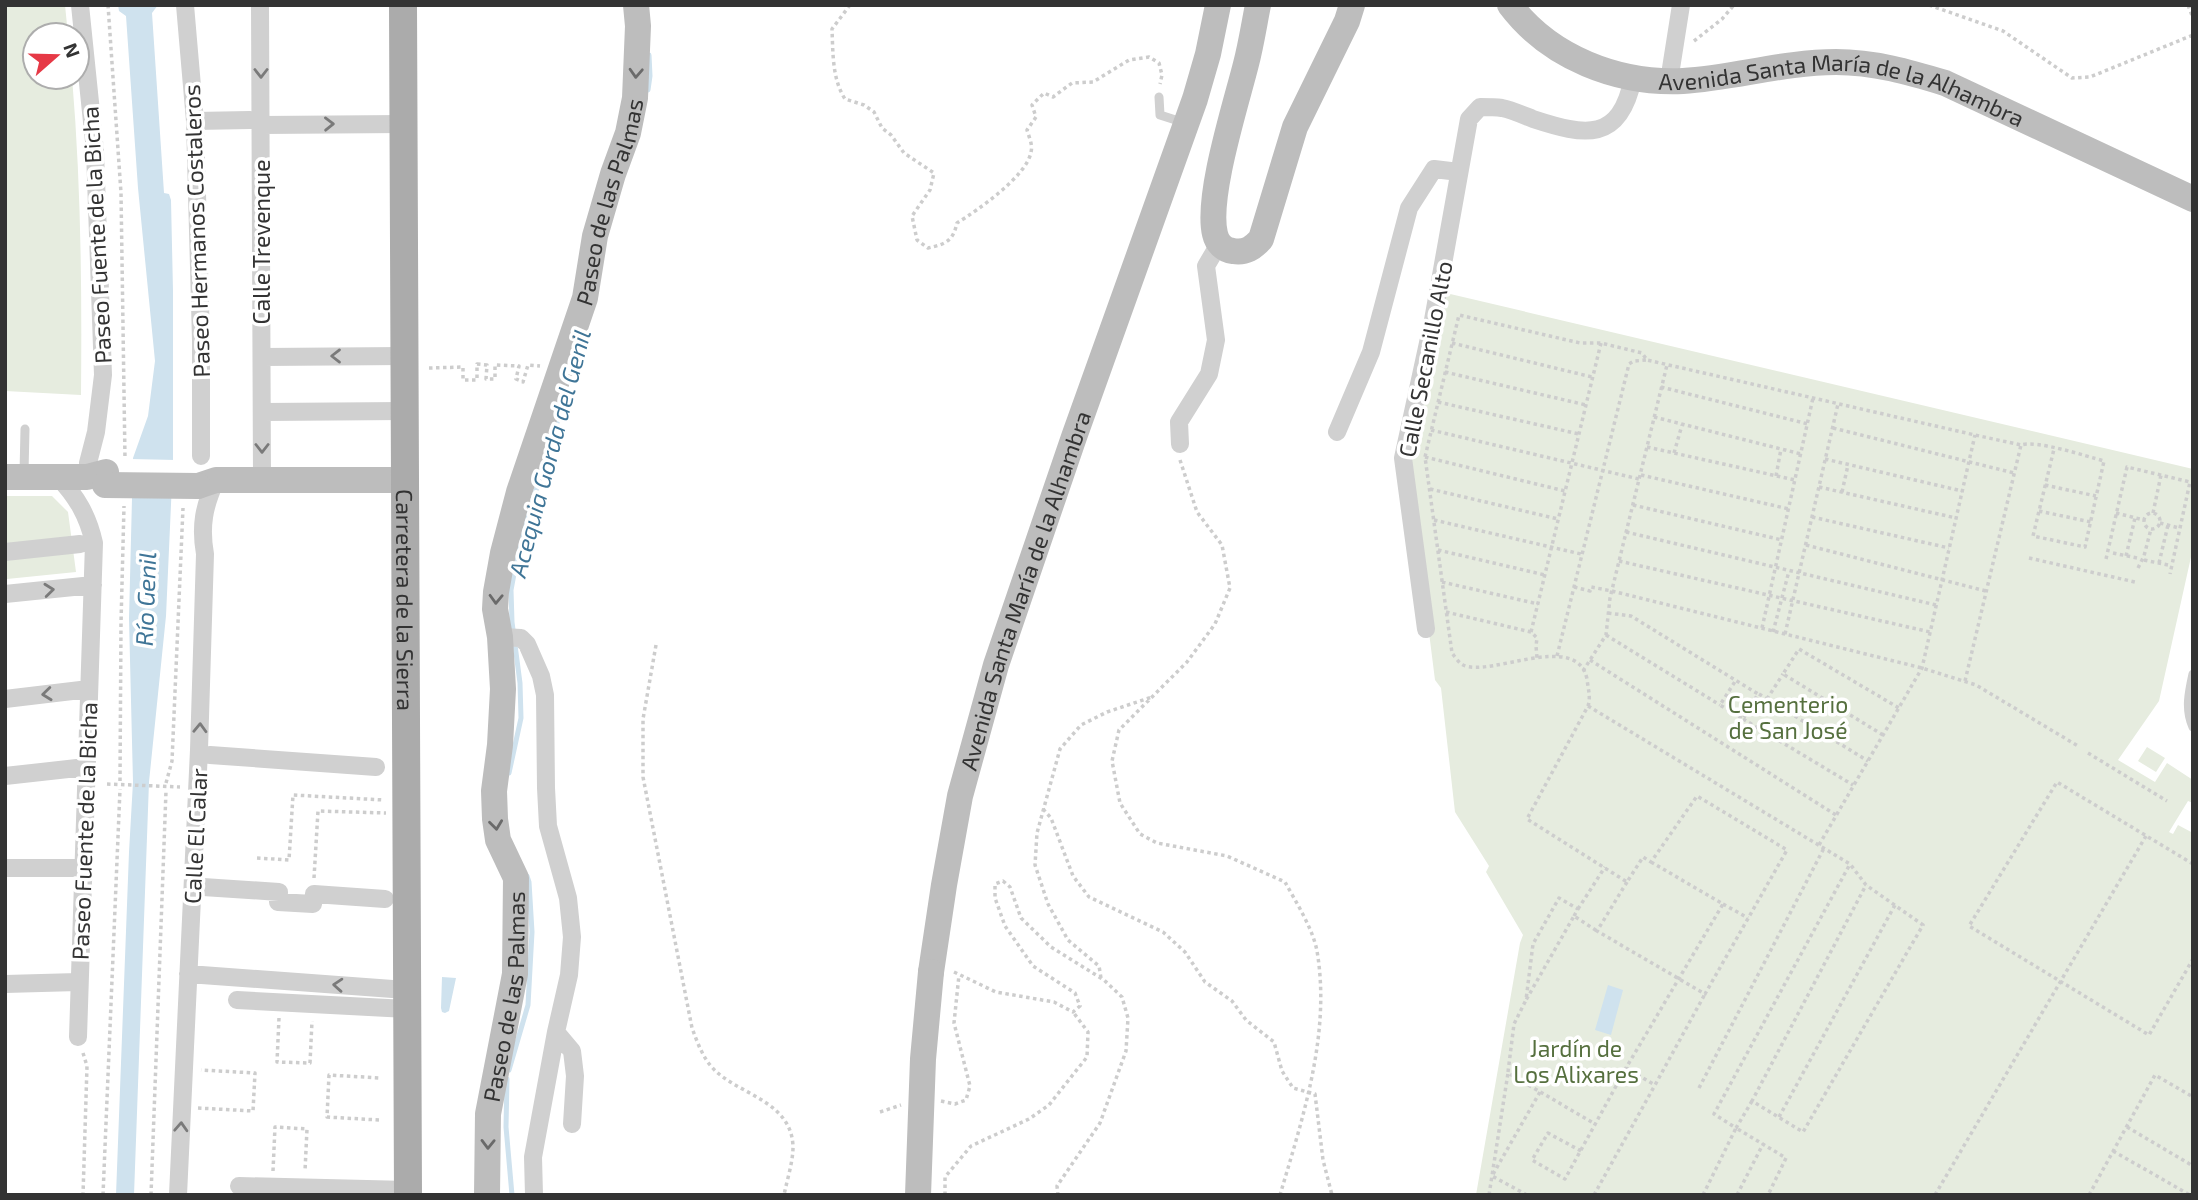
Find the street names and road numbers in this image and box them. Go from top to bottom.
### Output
street label: Avenida Santa María de la Alhambra [1658,48,2029,132]
street label: Paseo Hermanos Costaleros [177,84,215,378]
street label: Paseo de las Palmas [570,96,649,309]
street label: Paseo Fuente de la Bicha [75,105,117,365]
street label: Calle Trevenque [247,159,275,325]
street label: Calle Secanillo Alto [1392,259,1458,459]
street label: Avenida Santa María de la Alhambra [954,407,1096,773]
street label: Carretera de la Sierra [391,489,420,711]
street label: Paseo Fuente de la Bicha [66,702,102,960]
street label: Calle El Calar [177,768,213,904]
street label: Paseo de las Palmas [477,891,530,1104]

